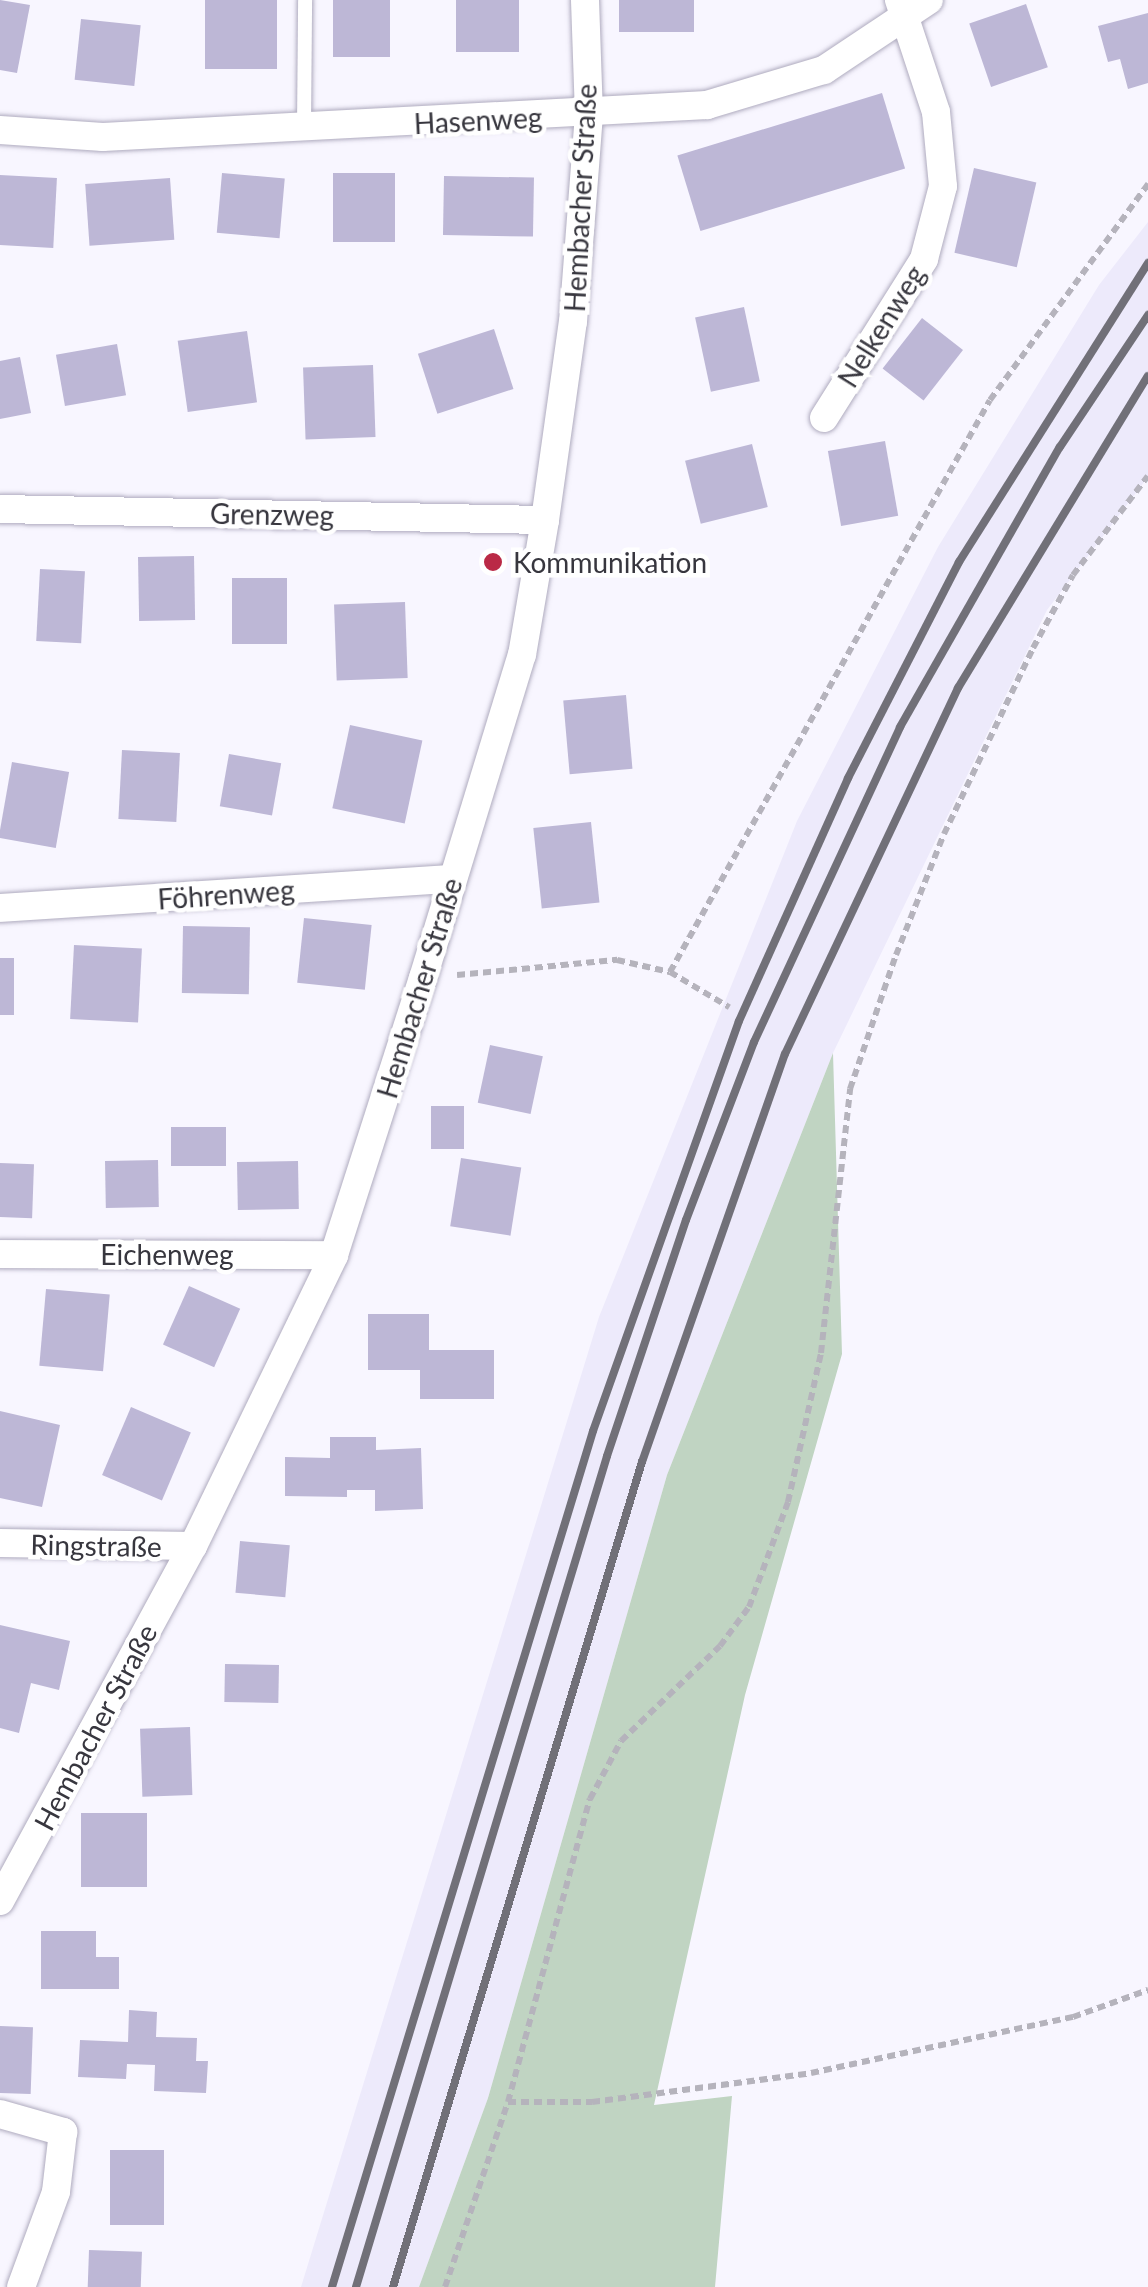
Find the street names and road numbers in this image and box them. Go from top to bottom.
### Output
street label: Hembacher Straße [557,83,603,313]
street label: Hasenweg [413,100,543,140]
street label: Nelkenweg [830,259,932,393]
street label: Grenzweg [210,496,334,532]
street label: Föhrenweg [156,872,296,916]
street label: Hembacher Straße [369,874,469,1102]
street label: Eichenweg [100,1237,234,1271]
street label: Ringstraße [30,1527,162,1563]
street label: Hembacher Straße [26,1618,164,1836]

